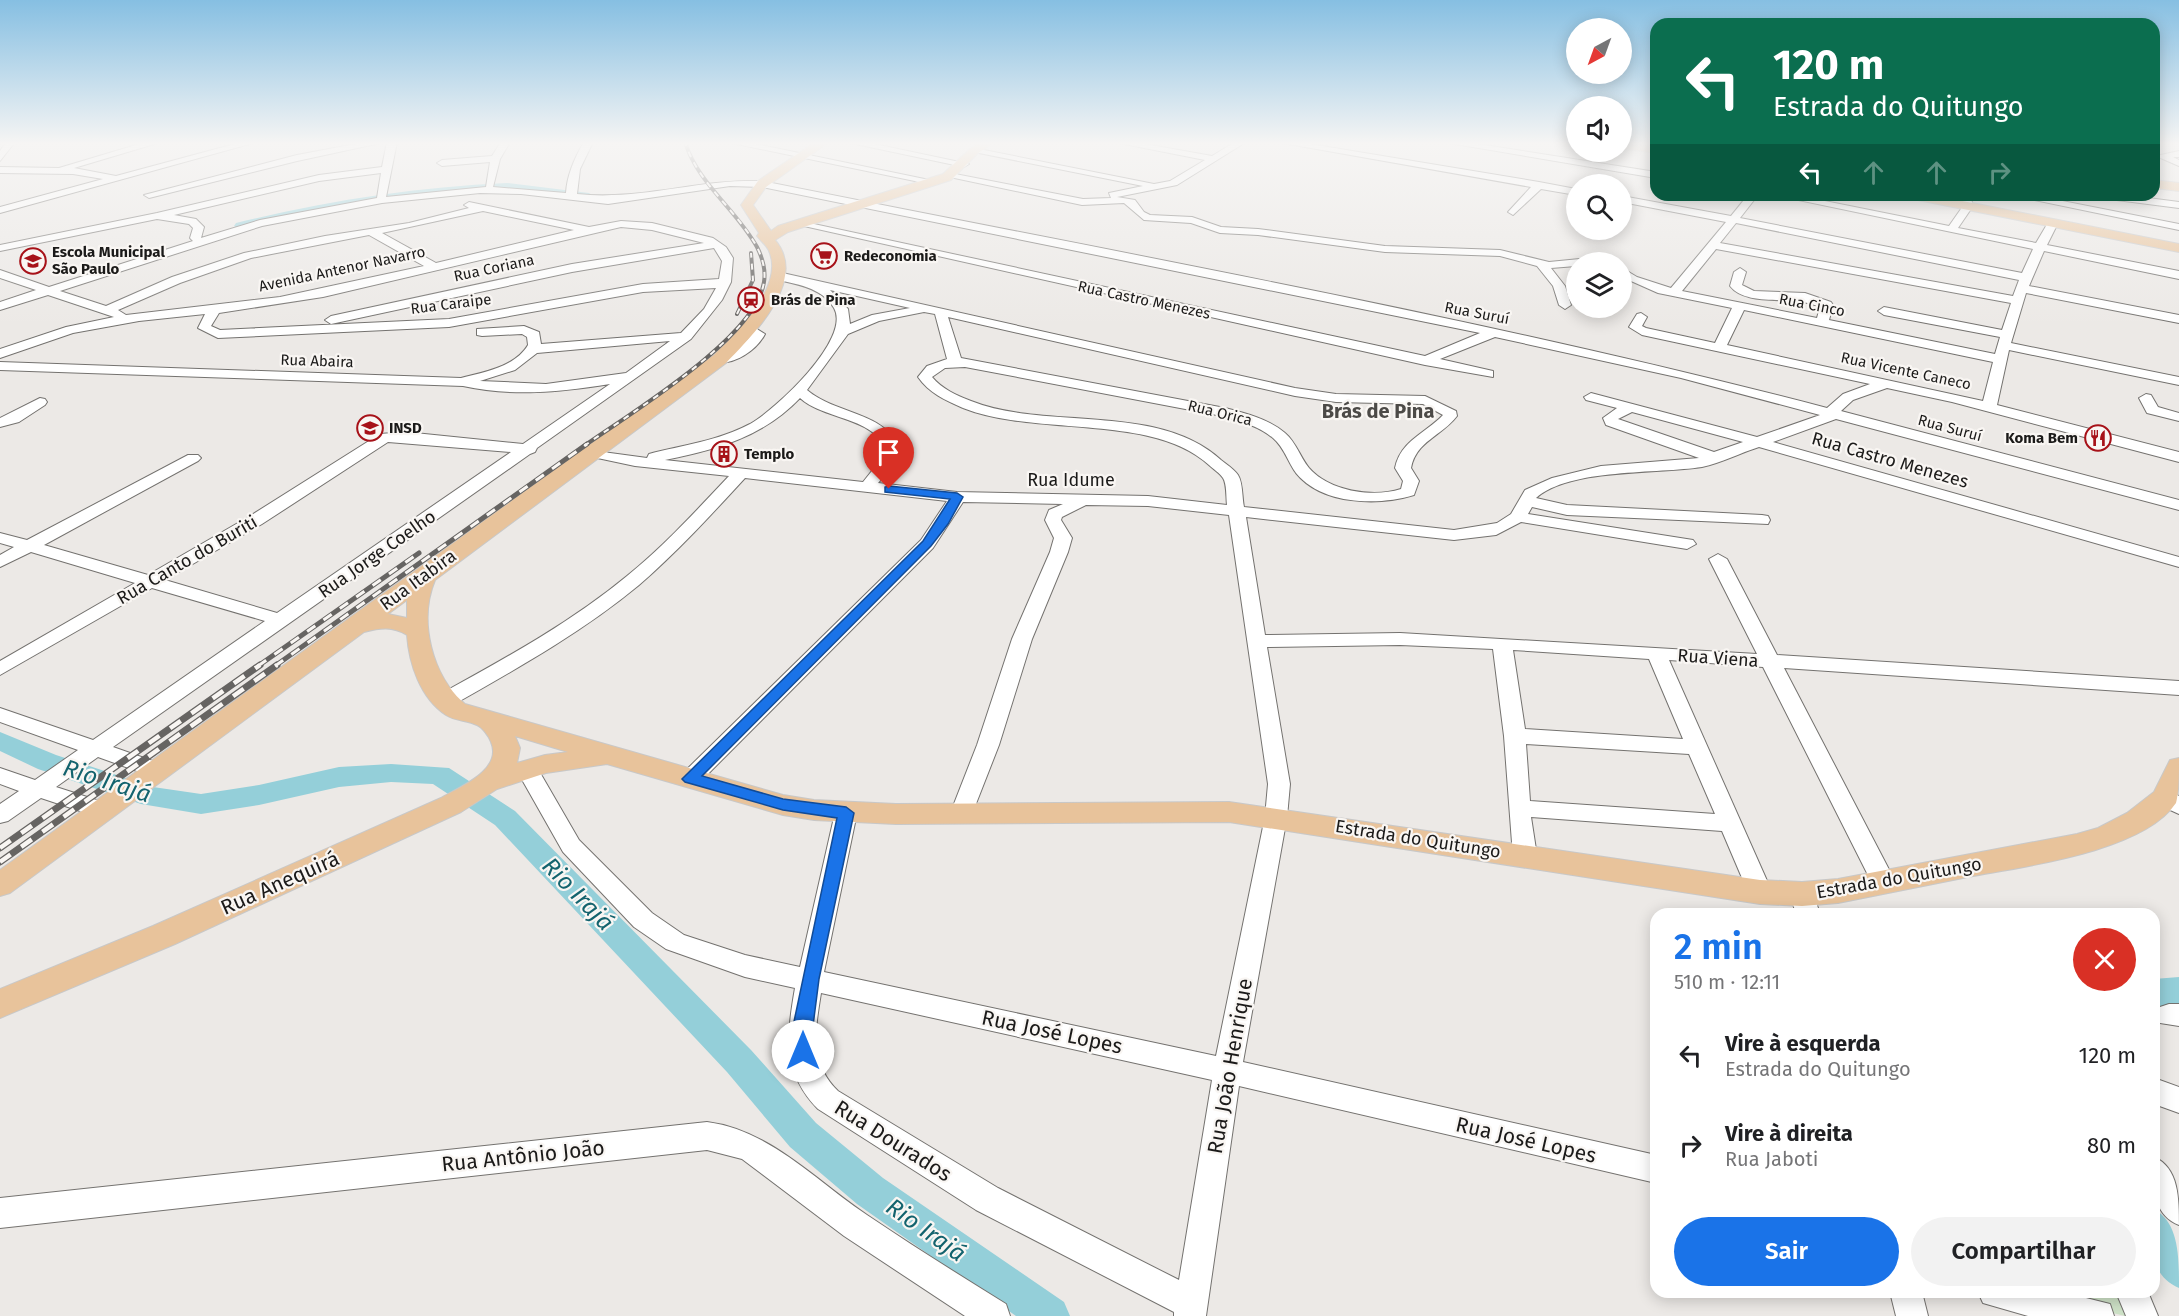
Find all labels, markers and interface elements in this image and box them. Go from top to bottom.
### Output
north arrow [1566,18,1632,84]
map controls [1566,18,1632,318]
text: 120 m [1773,40,1884,90]
icon: left [1674,42,1752,120]
text: Estrada do Quitungo [1773,91,2024,123]
button: sound [1566,96,1632,162]
icon: left [1794,156,1827,189]
icon: ahead [1857,156,1890,189]
icon: ahead [1920,156,1953,189]
icon: right [1983,156,2016,189]
button: search [1566,174,1632,240]
supermarket icon: Redeconomia [809,241,839,271]
place label: Escola Municipal São Paulo [52,243,165,278]
street label: Avenida Antenor Navarro [257,243,427,295]
school or university icon: Escola Municipal São Paulo [18,246,48,276]
place label: Redeconomia [844,247,937,265]
street label: Rua Coriana [452,251,536,285]
button: layers [1566,252,1632,318]
street label: Rua Castro Menezes [1076,277,1212,323]
station icon: Brás de Pina [736,285,766,315]
street label: Rua Caraipe [410,290,492,318]
street label: Rua Cinco [1777,290,1847,320]
place label: Brás de Pina [771,291,856,309]
street label: Rua Suruí [1443,298,1511,328]
street label: Rua Vicente Caneco [1839,348,1973,394]
street label: Rua Abaira [280,351,354,371]
street label: Rua Orica [1186,396,1254,430]
district label: Brás de Pina [1322,399,1434,423]
street label: Rua Suruí [1916,411,1984,445]
school or university icon: INSD [355,413,385,443]
place label: INSD [389,419,422,437]
restaurant icon: Koma Bem [2083,423,2113,453]
pin [863,427,914,489]
street label: Rua Castro Menezes [1809,427,1971,493]
place label: Koma Bem [2005,429,2078,447]
icon: arrive [872,436,905,469]
building icon: Templo [709,439,739,469]
place label: Templo [744,445,795,463]
street label: Rua Idume [1027,469,1115,491]
street label: Rua Jorge Coelho [314,505,440,603]
street label: Rua Canto do Buriti [113,511,261,609]
street label: Rua Itabira [375,545,461,615]
street label: Rua Viena [1677,644,1759,672]
water label: Rio Irajá [60,754,154,808]
street label: Estrada do Quitungo [1334,815,1502,863]
street label: Rua Anequirá [217,845,343,921]
water label: Rio Irajá [536,852,620,936]
street label: Estrada do Quitungo [1815,853,1983,903]
text: 2 min [1674,925,1763,969]
button: close [2073,928,2136,991]
text: 510 m · 12:11 [1674,970,1780,994]
street label: Rua João Henrique [1202,976,1258,1156]
street label: Rua José Lopes [979,1004,1125,1060]
position arrow [771,1019,835,1083]
text: Vire à esquerda [1725,1030,1881,1057]
icon: left [1674,1039,1707,1072]
text: 120 m [2079,1042,2136,1069]
text: Estrada do Quitungo [1725,1057,1911,1081]
street label: Rua Dourados [830,1095,957,1187]
street label: Rua José Lopes [1453,1111,1599,1169]
text: Vire à direita [1725,1120,1853,1147]
icon: right [1674,1129,1707,1162]
text: 80 m [2087,1132,2136,1159]
street label: Rua Antônio João [440,1134,606,1178]
text: Rua Jaboti [1725,1147,1818,1171]
water label: Rio Irajá [881,1193,971,1267]
button: Sair [1674,1217,1899,1286]
button: Compartilhar [1911,1217,2136,1286]

